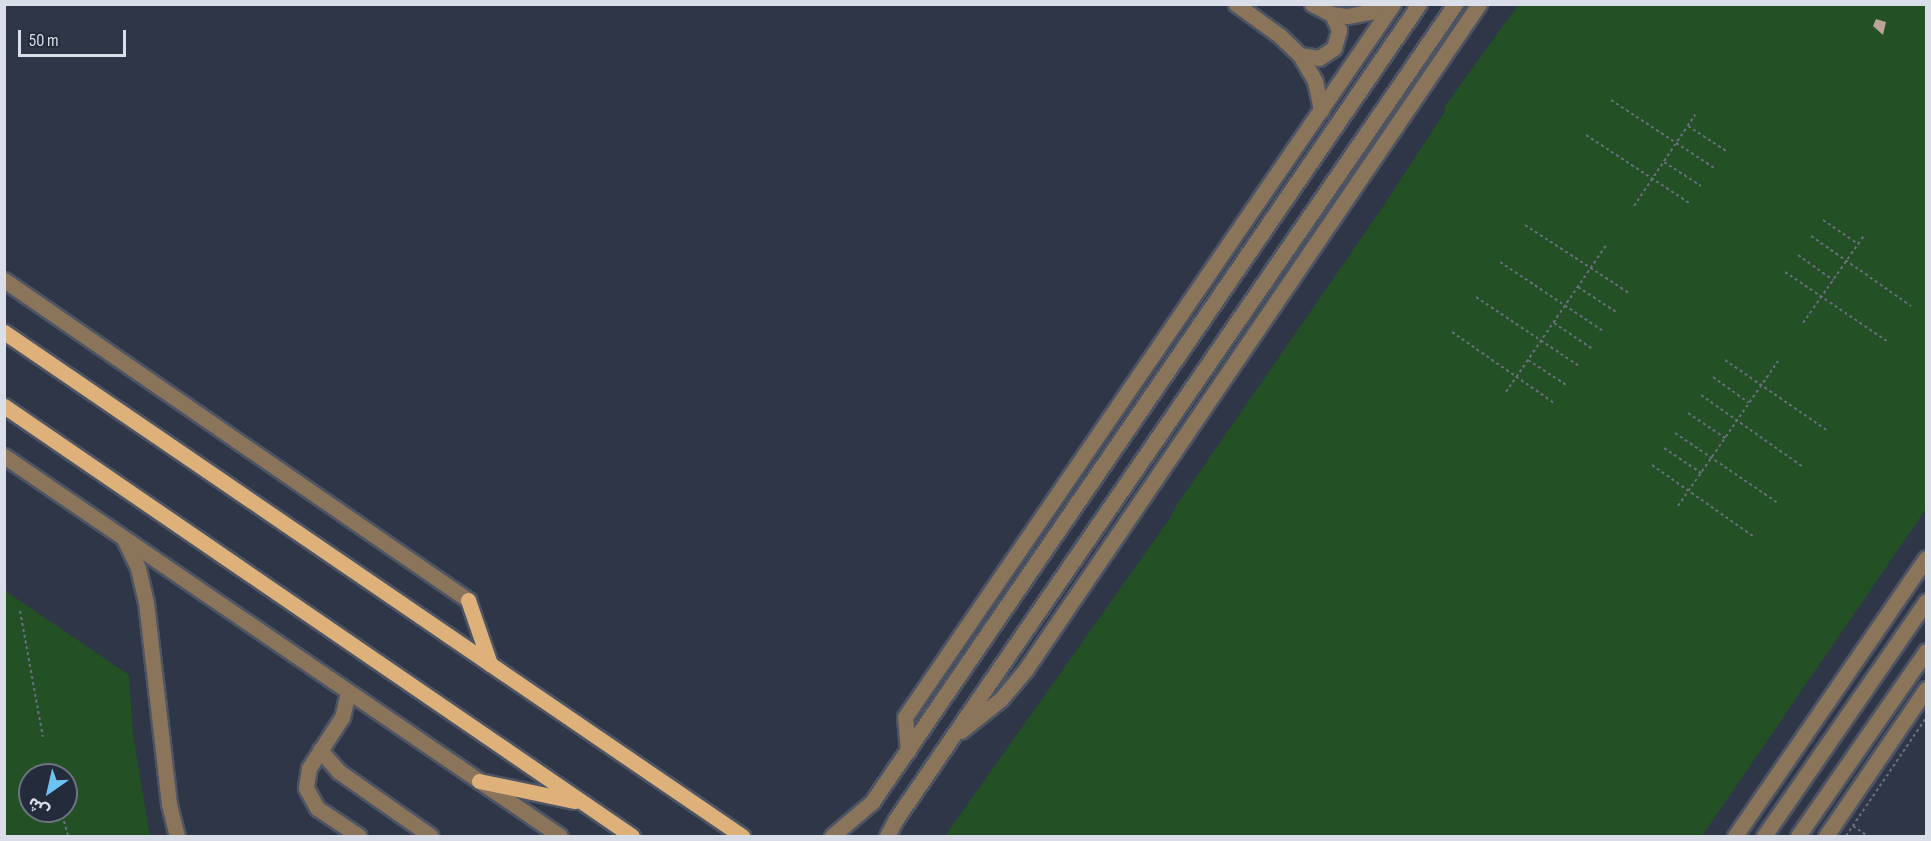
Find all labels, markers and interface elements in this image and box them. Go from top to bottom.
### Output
scale bar [21,18,129,56]
text: 50 m [29,30,59,51]
north arrow [18,763,78,823]
text: ش [24,793,53,821]

